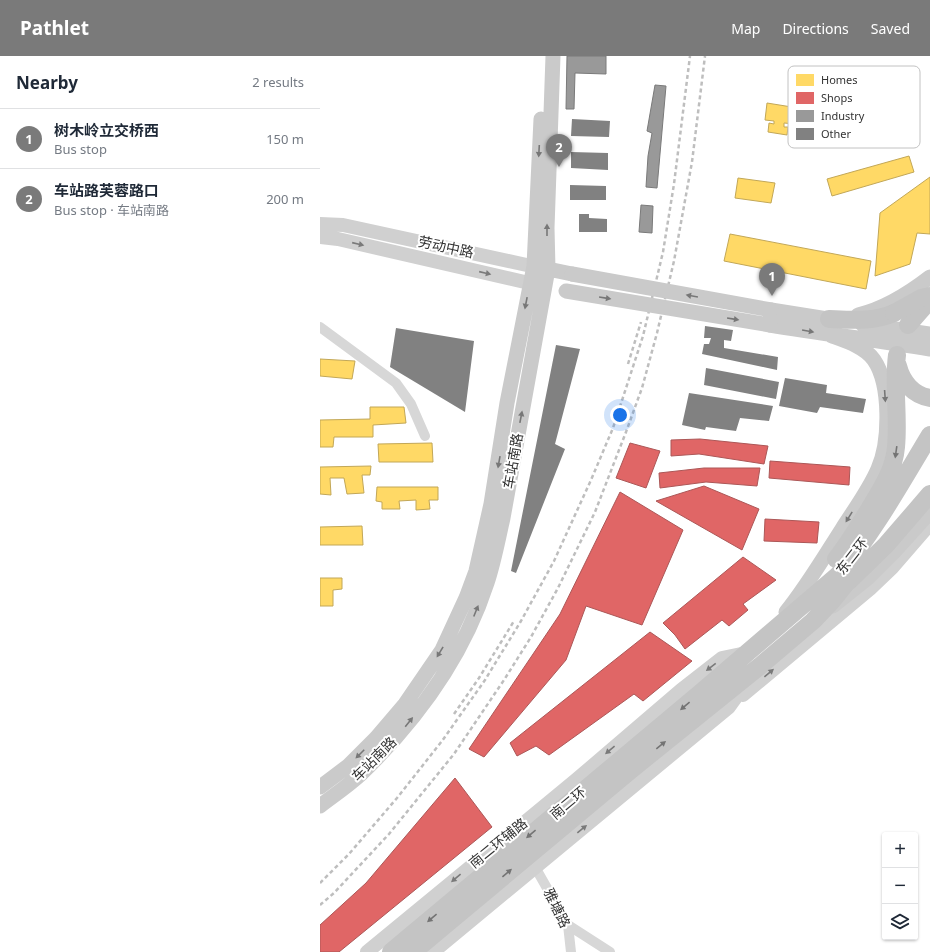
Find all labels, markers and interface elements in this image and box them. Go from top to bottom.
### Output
text: Pathlet [20,15,89,41]
text: Map [731,19,760,38]
text: Directions [782,19,849,38]
text: Saved [871,19,910,38]
legend [788,66,920,148]
text: Nearby [16,71,78,94]
text: Homes [821,72,858,87]
text: 2 results [252,73,304,91]
text: Shops [821,90,853,105]
text: Industry [821,108,865,123]
text: 树木岭立交桥西 [54,120,159,140]
text: Other [821,126,852,141]
text: 1 [25,130,33,148]
text: 150 m [266,130,304,148]
pin: 2 [546,134,572,167]
text: Bus stop [54,140,107,158]
one-way arrow [536,145,543,157]
text: 车站路芙蓉路口 [54,180,159,200]
text: 2 [25,190,33,208]
text: 200 m [266,190,304,208]
text: Bus stop · 车站南路 [54,201,169,219]
one-way arrow [544,223,550,236]
street label: 劳动中路 [417,231,475,262]
one-way arrow [352,241,365,247]
pin: 1 [759,263,785,296]
one-way arrow [479,270,491,276]
one-way arrow [685,293,698,299]
one-way arrow [599,295,611,301]
one-way arrow [523,297,529,309]
one-way arrow [727,316,739,322]
one-way arrow [802,329,814,335]
one-way arrow [881,390,888,402]
your location [610,405,630,425]
one-way arrow [519,411,525,423]
street label: 车站南路 [498,432,527,490]
one-way arrow [893,446,899,458]
one-way arrow [495,456,501,468]
one-way arrow [846,511,853,523]
street label: 东二环 [831,533,872,578]
one-way arrow [473,606,479,617]
one-way arrow [437,646,444,658]
one-way arrow [705,663,716,672]
one-way arrow [764,668,775,677]
one-way arrow [679,701,690,710]
one-way arrow [405,716,413,727]
street label: 车站南路 [347,732,400,785]
one-way arrow [656,741,667,749]
one-way arrow [605,746,616,755]
one-way arrow [355,749,365,759]
street label: 南二环 [545,782,590,823]
street label: 南二环辅路 [465,813,531,872]
one-way arrow [576,825,587,834]
one-way arrow [526,829,536,838]
map controls [882,832,918,940]
button: + [882,832,918,868]
one-way arrow [502,868,513,877]
button: − [882,868,918,904]
one-way arrow [451,873,462,882]
street label: 雅塘路 [540,885,575,931]
button: layers [882,904,918,940]
one-way arrow [426,913,437,922]

